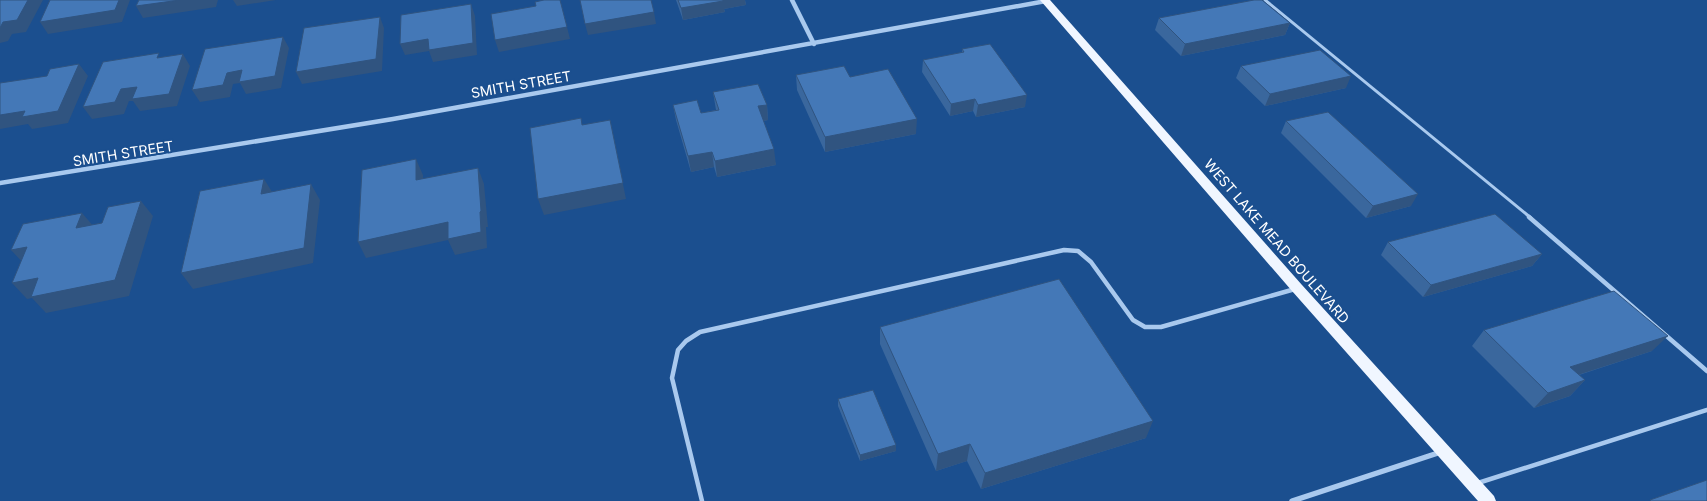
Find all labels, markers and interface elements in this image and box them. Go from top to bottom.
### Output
street label: SMITH STREET [469,67,573,101]
street label: SMITH STREET [71,137,175,169]
street label: WEST LAKE MEAD BOULEVARD [1201,155,1353,327]

